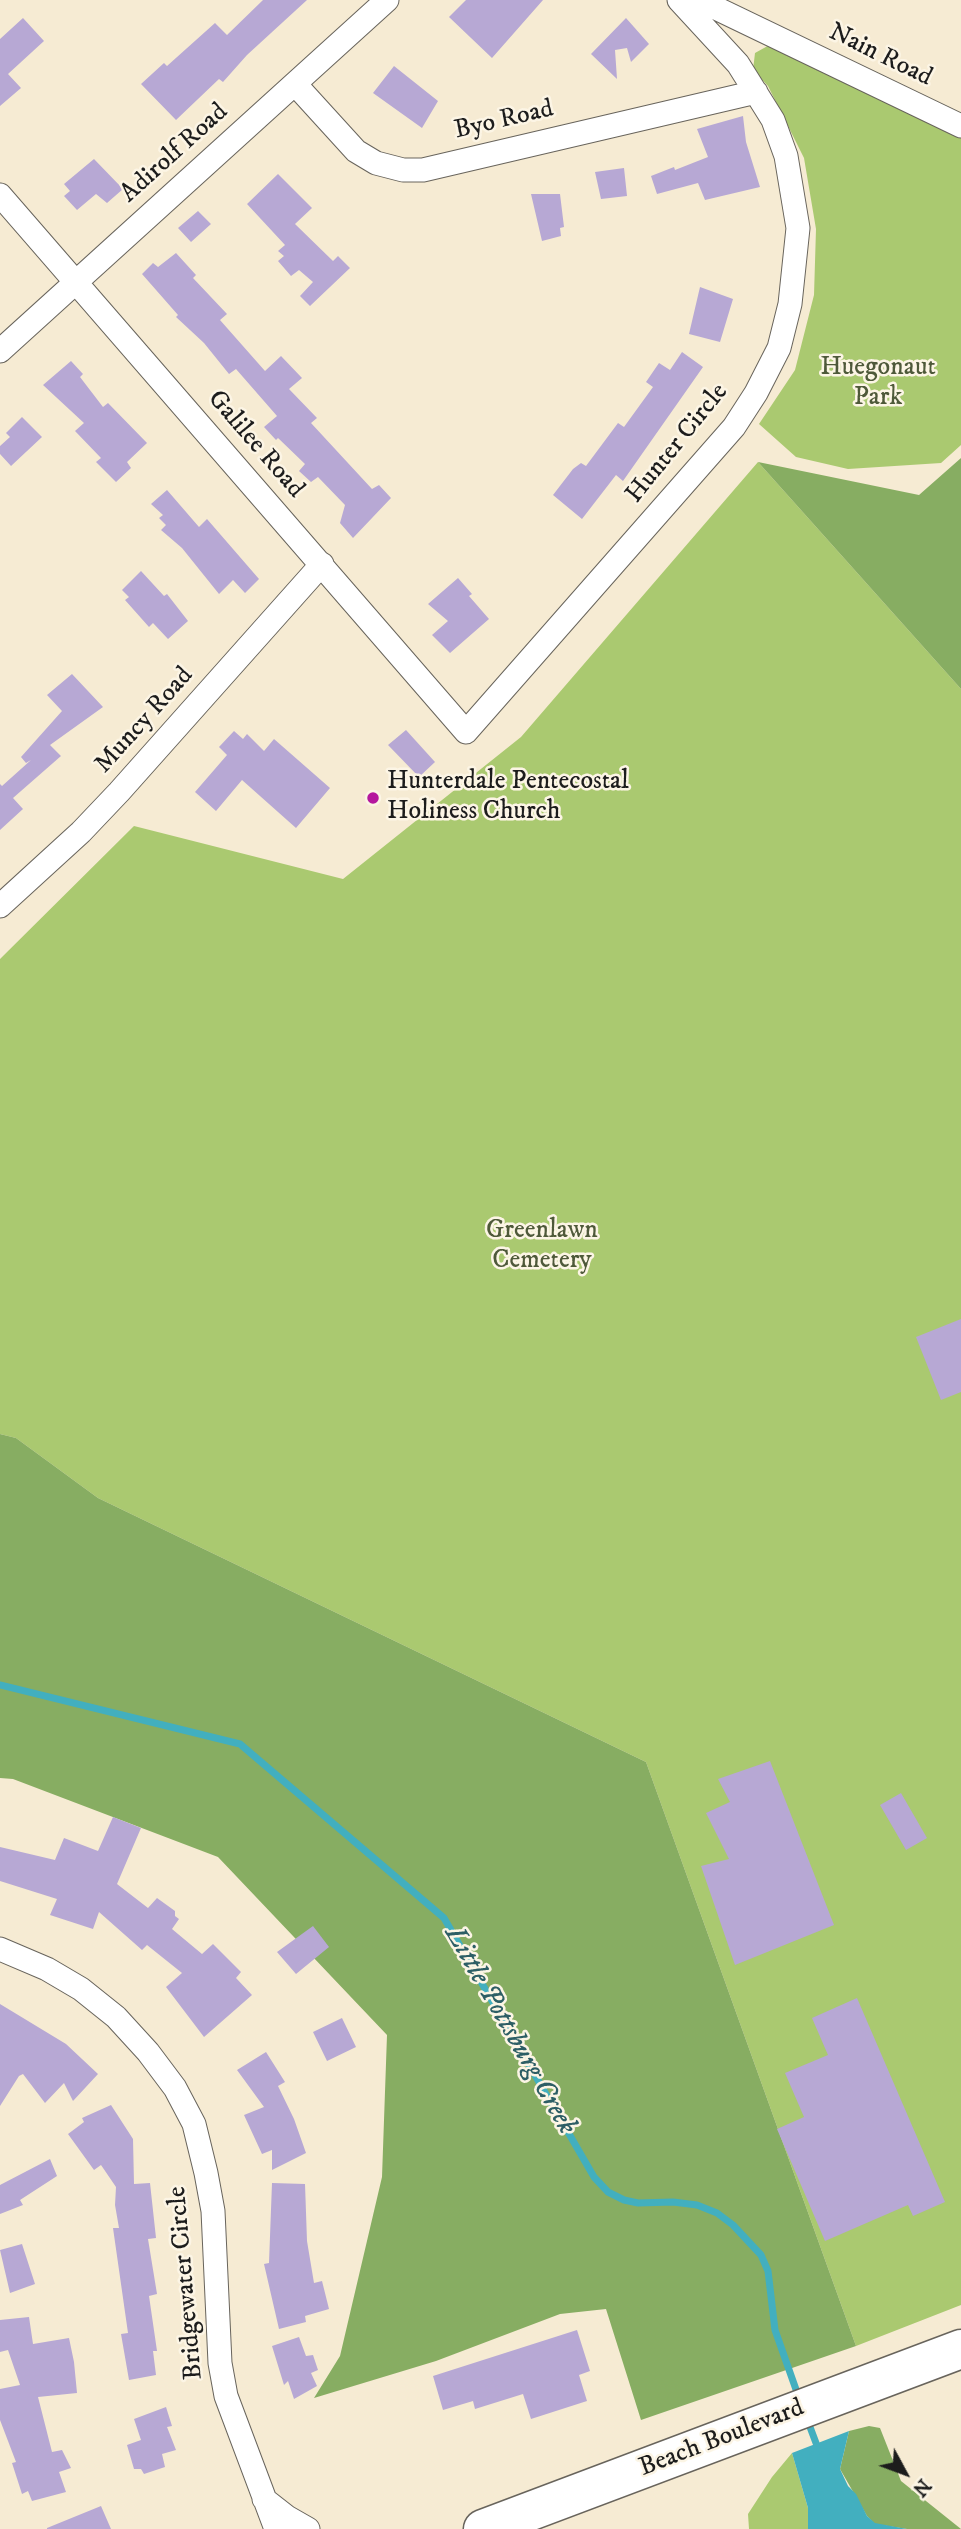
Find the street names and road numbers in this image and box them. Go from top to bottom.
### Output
street label: Nain Road [823,18,937,94]
street label: Byo Road [451,94,557,148]
street label: Adirolf Road [115,98,235,210]
street label: Hunter Circle [620,378,736,510]
street label: Galilee Road [200,385,310,505]
street label: Muncy Road [89,661,201,781]
street label: Bridgewater Circle [163,2185,211,2381]
street label: Beach Boulevard [635,2393,809,2485]

